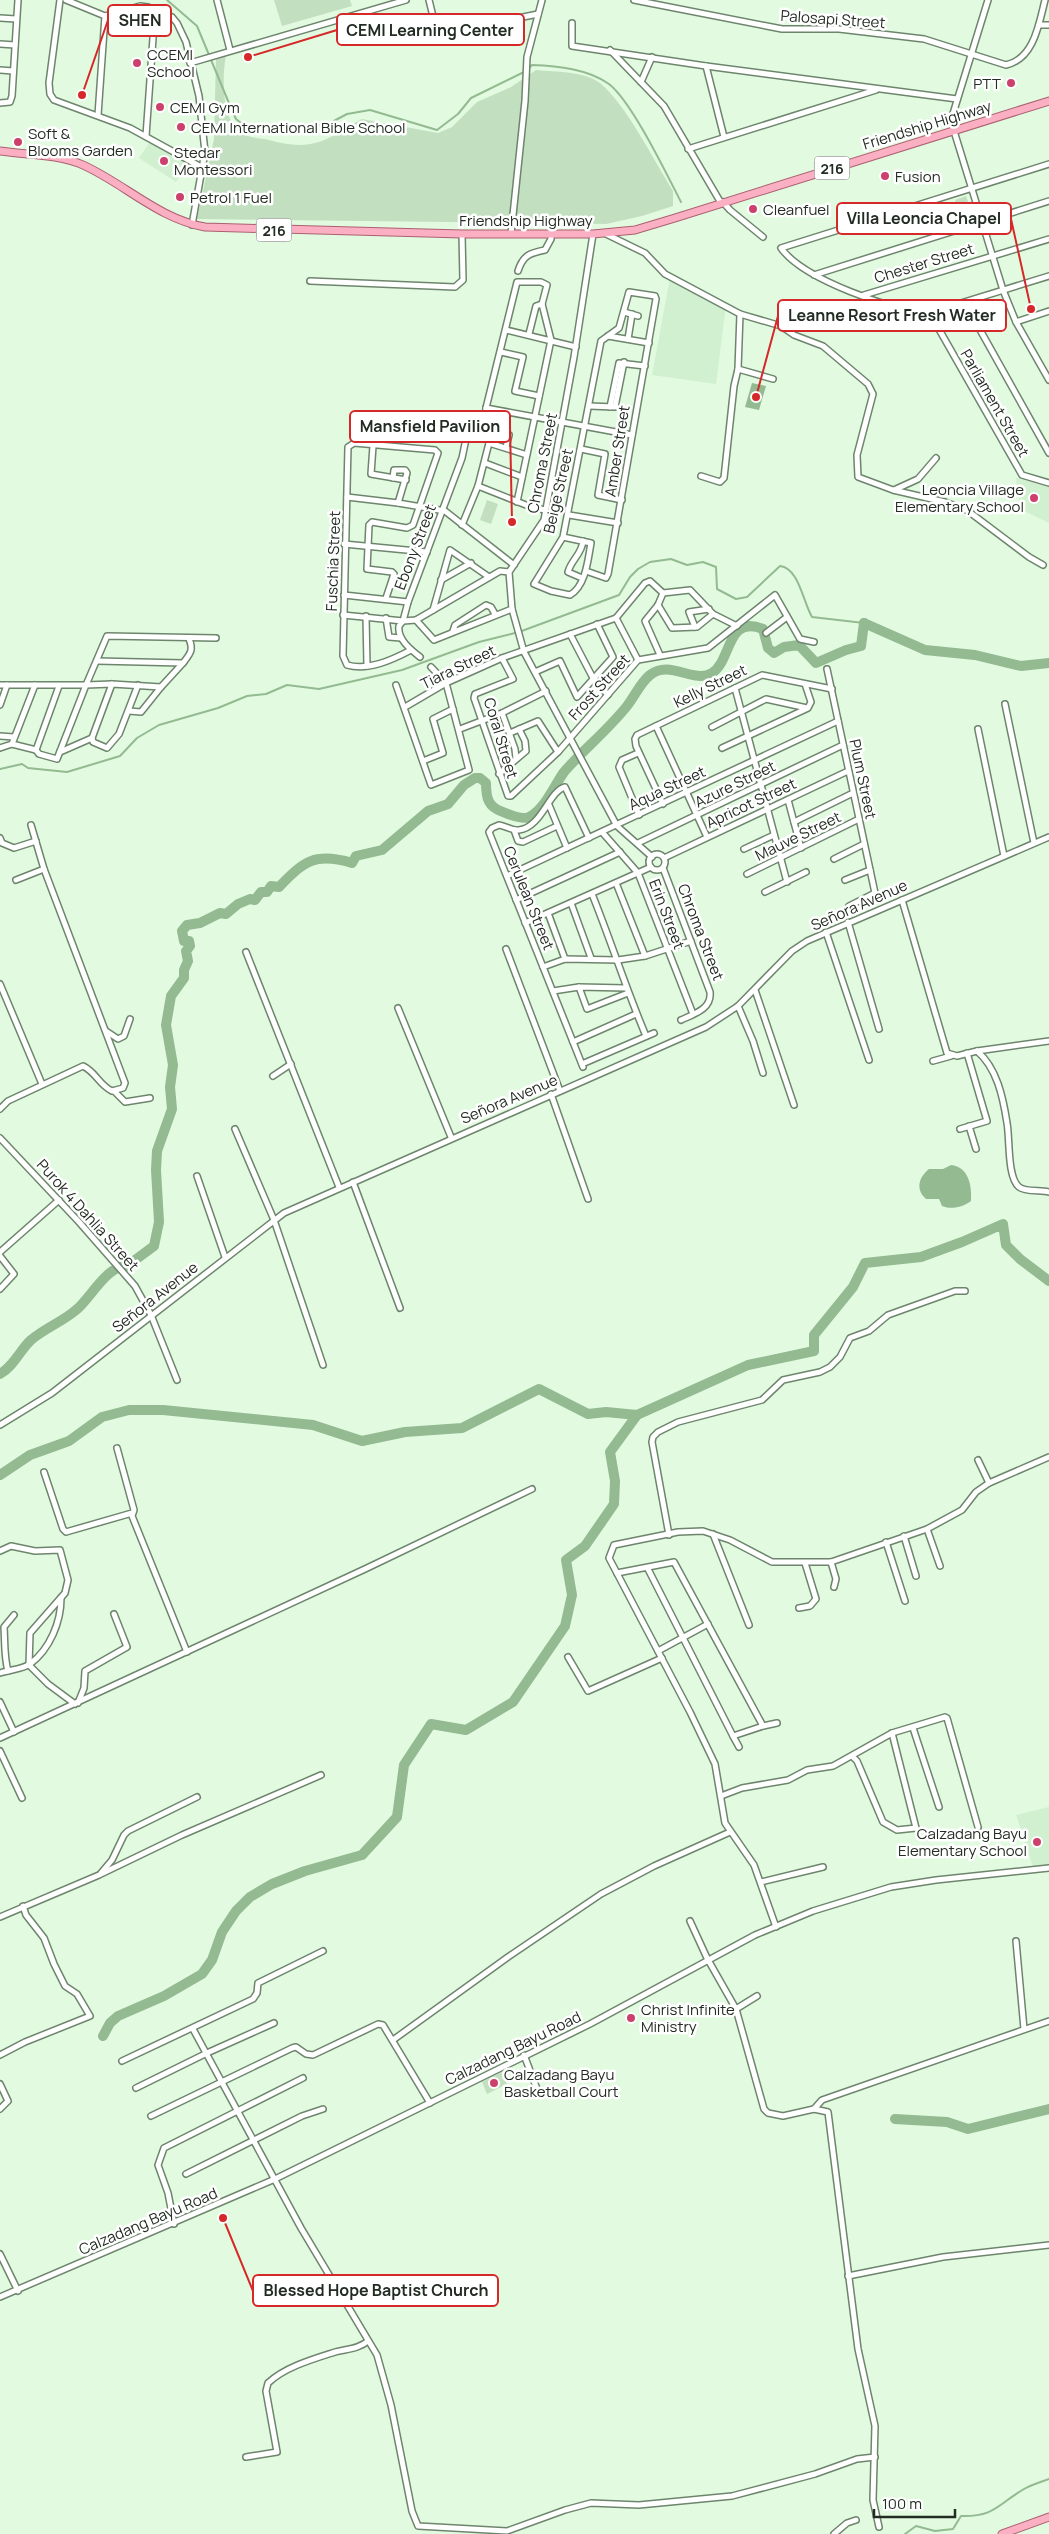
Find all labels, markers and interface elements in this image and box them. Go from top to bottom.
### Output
callout: SHEN [108,5,171,36]
street label: Palosapi Street [780,5,886,33]
text: SHEN [119,9,161,31]
callout: CEMI Learning Center [337,14,524,45]
text: CEMI Learning Center [346,19,514,41]
place label: CCEMI School [147,44,195,82]
marker: CCEMI School [131,57,143,69]
place label: PTT [973,73,1001,94]
marker: PTT [1005,77,1017,89]
street label: Friendship Highway [860,95,994,155]
place label: CEMI Gym [170,97,240,118]
marker: CEMI Gym [154,101,166,113]
place label: CEMI International Bible School [191,117,406,138]
marker: CEMI International Bible School [175,121,187,133]
place label: Soft & Blooms Garden [28,123,133,161]
marker: Soft & Blooms Garden [12,136,24,148]
place label: Stedar Montessori [174,142,252,180]
marker: Stedar Montessori [158,155,170,167]
road number: 216 [814,156,850,180]
place label: Fusion [895,166,941,187]
marker: Fusion [879,170,891,182]
place label: Petrol 1 Fuel [190,187,272,208]
marker: Petrol 1 Fuel [174,191,186,203]
place label: Cleanfuel [763,199,830,220]
marker: Cleanfuel [747,203,759,215]
callout: Villa Leoncia Chapel [837,203,1011,234]
text: Villa Leoncia Chapel [847,207,1001,229]
street label: Friendship Highway [459,210,593,231]
road number: 216 [256,218,292,242]
street label: Chester Street [872,238,976,288]
callout: Leanne Resort Fresh Water [778,300,1006,331]
text: Leanne Resort Fresh Water [788,304,996,326]
street label: Parliament Street [956,345,1034,461]
street label: Amber Street [599,404,635,498]
callout: Mansfield Pavilion [350,411,510,442]
street label: Chroma Street [522,411,562,515]
text: Mansfield Pavilion [360,415,500,437]
street label: Beige Street [538,447,578,535]
place label: Leoncia Village Elementary School [895,479,1024,517]
marker: Leoncia Village Elementary School [1028,492,1040,504]
street label: Ebony Street [389,501,441,593]
street label: Fuschia Street [321,510,345,612]
street label: Tiara Street [417,640,499,694]
street label: Frost Street [564,649,634,725]
street label: Kelly Street [670,659,750,713]
street label: Coral Street [479,695,523,781]
street label: Plum Street [844,737,882,821]
street label: Azure Street [691,755,779,813]
street label: Aqua Street [625,761,709,815]
street label: Apricot Street [702,773,800,833]
street label: Mauve Street [752,806,844,866]
street label: Cerulean Street [499,843,559,953]
street label: Señora Avenue [807,874,911,936]
street label: Erin Street [644,876,690,952]
street label: Chroma Street [673,881,729,983]
street label: Señora Avenue [457,1069,561,1129]
street label: Purok 4 Dahlia Street [32,1154,144,1276]
street label: Señora Avenue [108,1257,202,1337]
place label: Calzadang Bayu Elementary School [898,1823,1027,1861]
marker: Calzadang Bayu Elementary School [1031,1836,1043,1848]
place label: Christ Infinite Ministry [641,1999,735,2037]
street label: Calzadang Bayu Road [442,2006,584,2090]
marker: Christ Infinite Ministry [625,2012,637,2024]
place label: Calzadang Bayu Basketball Court [504,2064,619,2102]
marker: Calzadang Bayu Basketball Court [488,2077,500,2089]
street label: Calzadang Bayu Road [75,2182,221,2260]
callout: Blessed Hope Baptist Church [253,2275,498,2306]
text: Blessed Hope Baptist Church [263,2279,489,2301]
scale bar [874,2486,955,2518]
text: 100 m [882,2493,922,2514]

